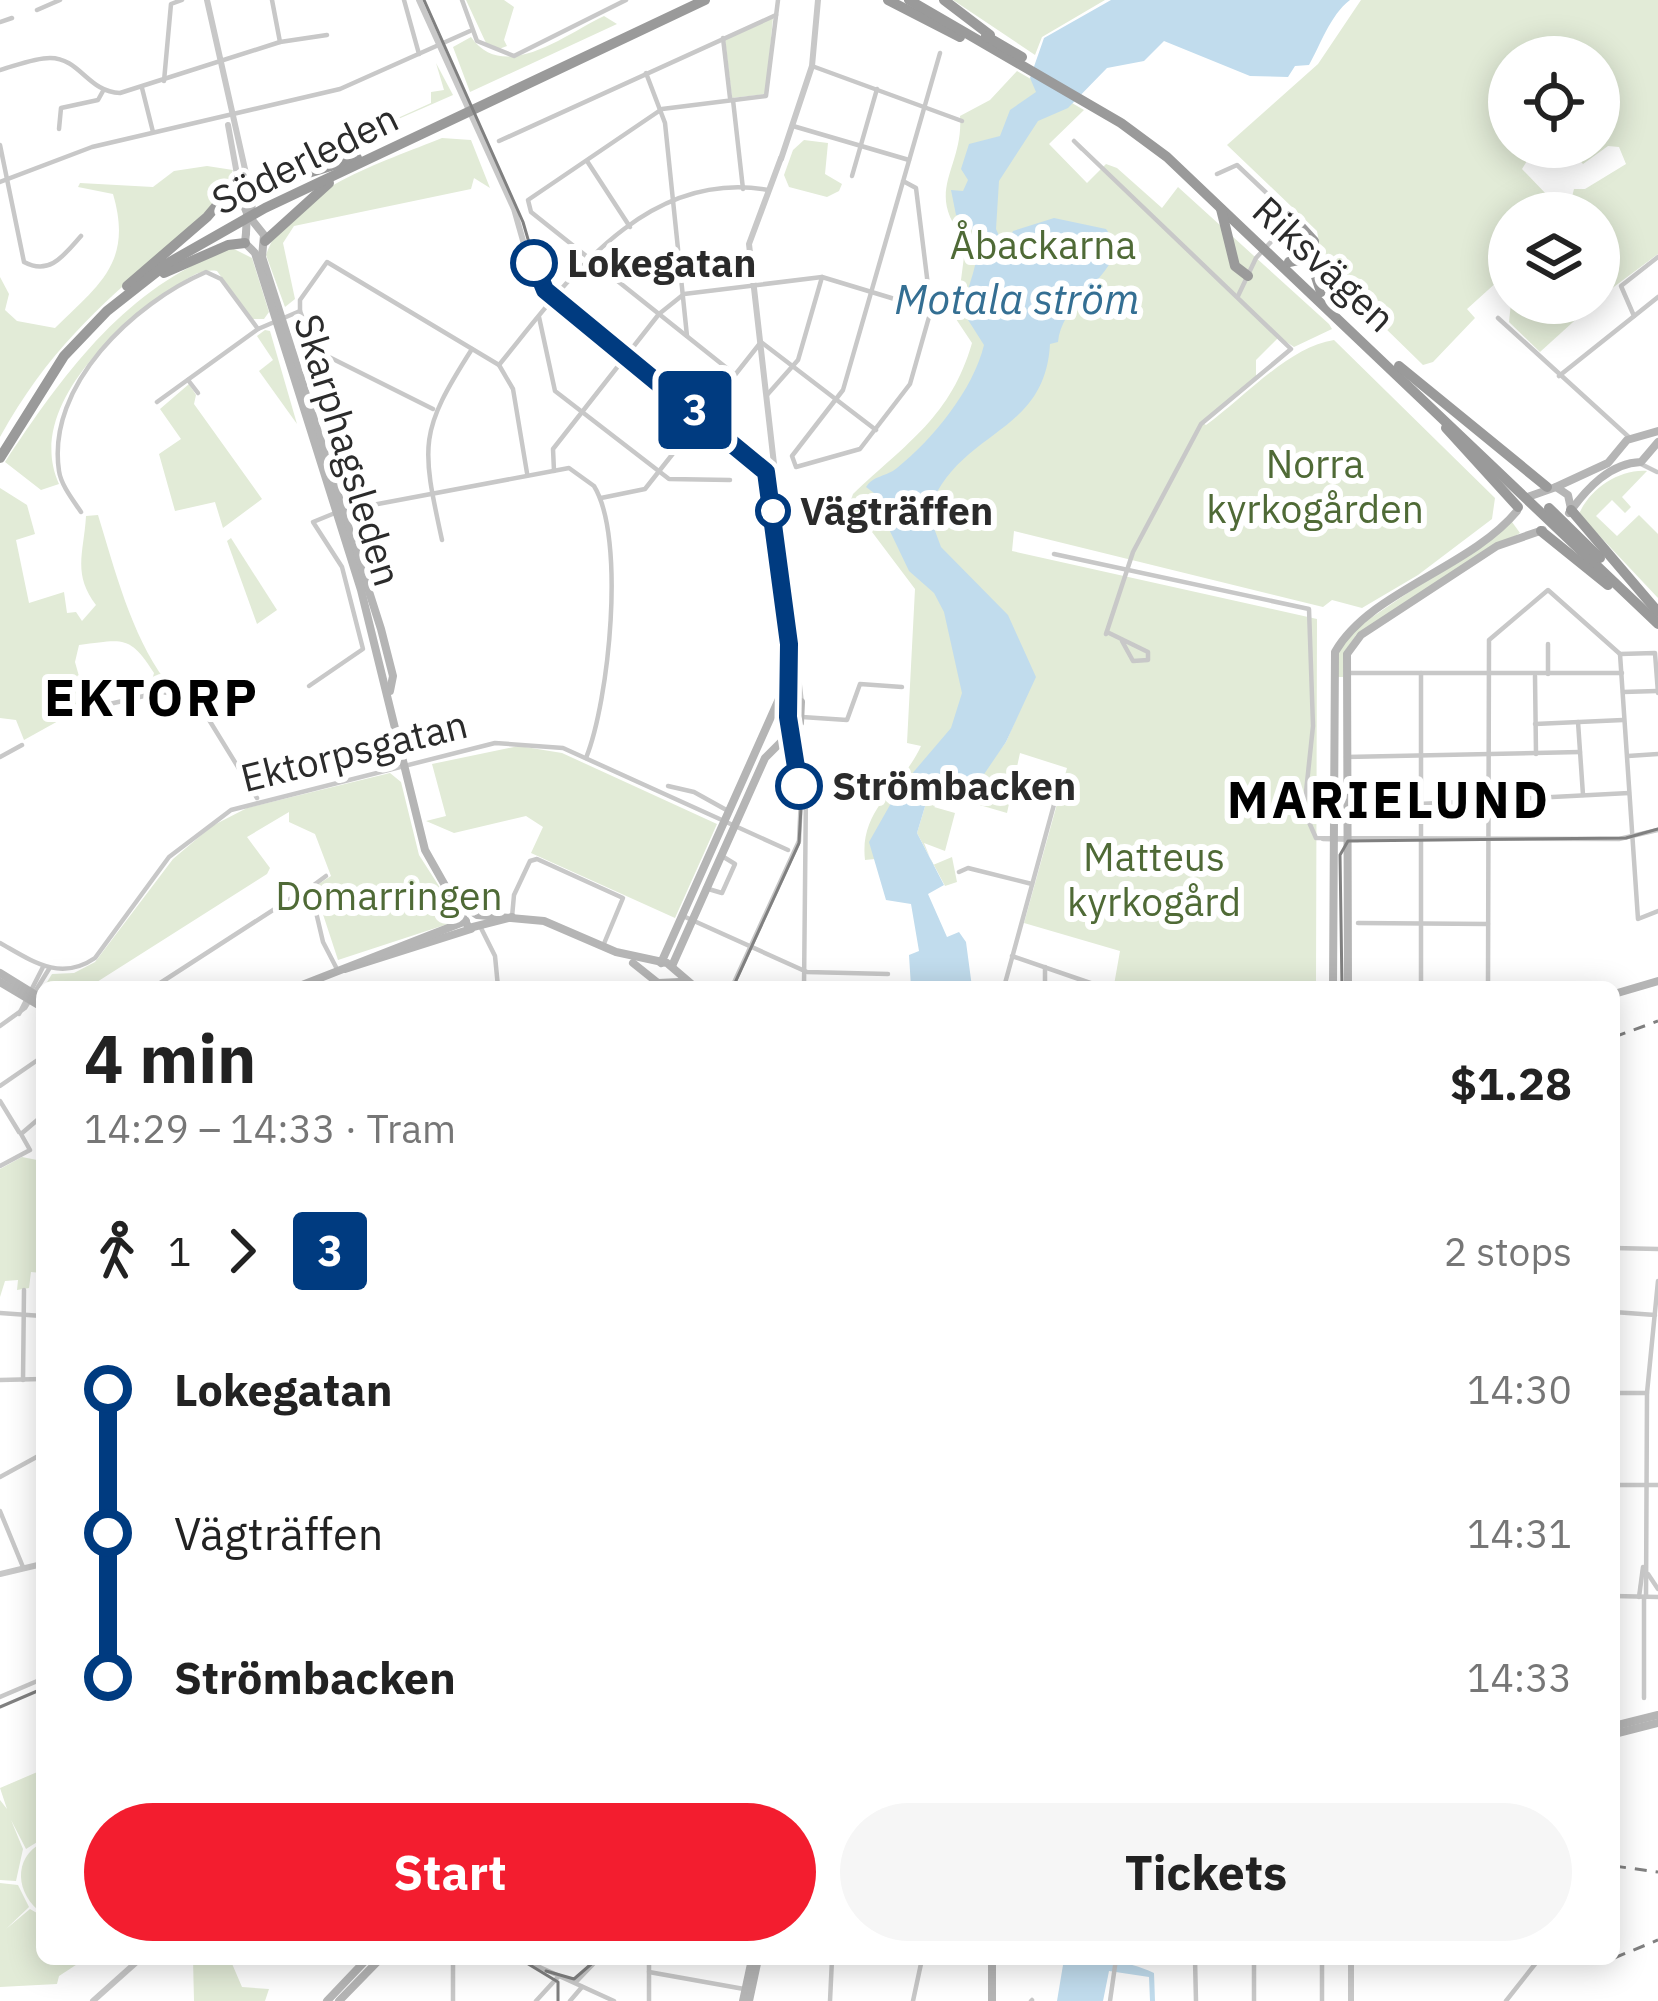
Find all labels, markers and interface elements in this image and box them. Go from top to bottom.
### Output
map controls [1488,36,1620,324]
button: locate [1488,36,1620,168]
street label: Söderleden [203,92,406,226]
street label: Riksvägen [1242,185,1406,343]
button: layers [1488,192,1620,324]
park label: Åbackarna [950,219,1136,270]
place label: Lokegatan [567,237,756,288]
marker: Lokegatan [512,241,556,285]
water label: Motala ström [894,271,1140,326]
street label: Skarphagsleden [283,308,414,592]
line badge: 3 [656,371,734,449]
text: 3 [682,382,708,437]
park label: Norra kyrkogården [1206,438,1424,534]
place label: Vägträffen [800,485,993,536]
marker: Vägträffen [757,495,789,527]
district label: EKTORP [44,664,260,730]
street label: Ektorpsgatan [235,698,472,803]
place label: Strömbacken [832,760,1076,811]
marker: Strömbacken [777,764,821,808]
district label: MARIELUND [1227,766,1551,832]
park label: Matteus kyrkogård [1067,831,1241,927]
park label: Domarringen [275,870,503,921]
text: 4 min [84,1015,256,1101]
text: $1.28 [1450,1054,1572,1112]
text: 14:29 – 14:33 · Tram [84,1103,456,1154]
icon: walk [84,1218,150,1284]
icon: forward [209,1218,275,1284]
text: 3 [317,1223,343,1278]
text: 1 [168,1226,191,1277]
text: 2 stops [1444,1226,1572,1277]
text: Lokegatan [174,1360,393,1418]
text: 14:30 [1467,1364,1572,1415]
text: Vägträffen [174,1504,383,1562]
text: 14:31 [1467,1508,1572,1559]
text: Strömbacken [174,1648,456,1706]
text: 14:33 [1467,1652,1572,1703]
button: Start [84,1803,816,1941]
button: Tickets [840,1803,1572,1941]

